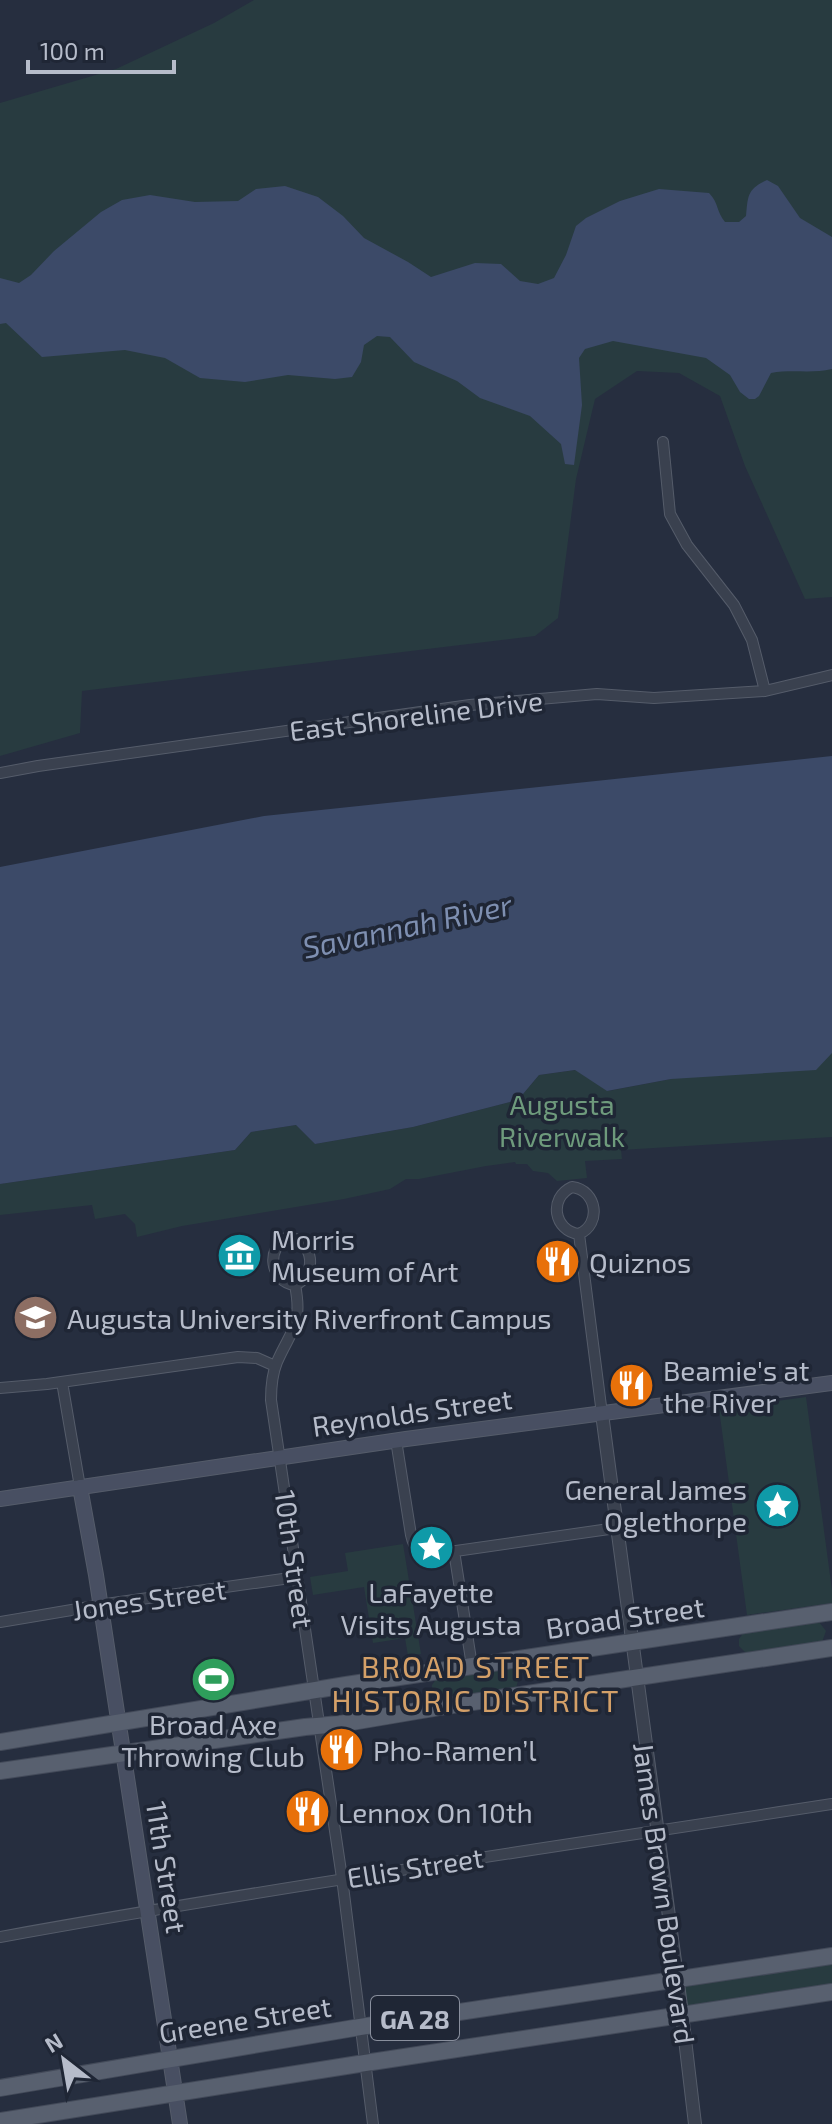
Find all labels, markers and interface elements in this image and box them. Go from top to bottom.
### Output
scale bar [28,24,174,74]
text: 100 m [40,36,105,65]
street label: East Shoreline Drive [287,683,545,747]
water label: Savannah River [299,885,516,965]
park label: Augusta Riverwalk [499,1087,625,1153]
place label: Morris Museum of Art [271,1222,458,1288]
museum icon: Morris Museum of Art [216,1231,264,1279]
restaurant icon: Quiznos [534,1238,582,1286]
place label: Quiznos [589,1245,691,1279]
school or university icon: Augusta University Riverfront Campus [12,1294,60,1342]
place label: Augusta University Riverfront Campus [67,1301,552,1335]
place label: Beamie's at the River [663,1353,809,1419]
restaurant icon: Beamie's at the River [608,1362,656,1410]
street label: Reynolds Street [310,1381,514,1443]
place label: General James Oglethorpe [564,1472,747,1538]
place icon: General James Oglethorpe [754,1481,802,1529]
street label: 10th Street [268,1488,322,1630]
place icon: LaFayette Visits Augusta [407,1523,455,1571]
street label: Jones Street [70,1571,228,1627]
place label: LaFayette Visits Augusta [341,1575,521,1641]
street label: Broad Street [544,1589,706,1645]
district label: BROAD STREET HISTORIC DISTRICT [332,1648,620,1718]
sports icon: Broad Axe Throwing Club [189,1655,237,1703]
place label: Broad Axe Throwing Club [121,1707,305,1773]
restaurant icon: Pho-Ramen’l [318,1726,366,1774]
place label: Pho-Ramen’l [373,1733,537,1767]
street label: James Brown Boulevard [627,1740,703,2046]
restaurant icon: Lennox On 10th [283,1788,331,1836]
place label: Lennox On 10th [338,1795,533,1829]
street label: 11th Street [140,1799,194,1935]
street label: Ellis Street [344,1839,486,1895]
street label: Greene Street [156,1989,334,2049]
road number: GA 28 [371,1996,459,2040]
north arrow [24,2020,104,2100]
text: N [40,2027,67,2057]

